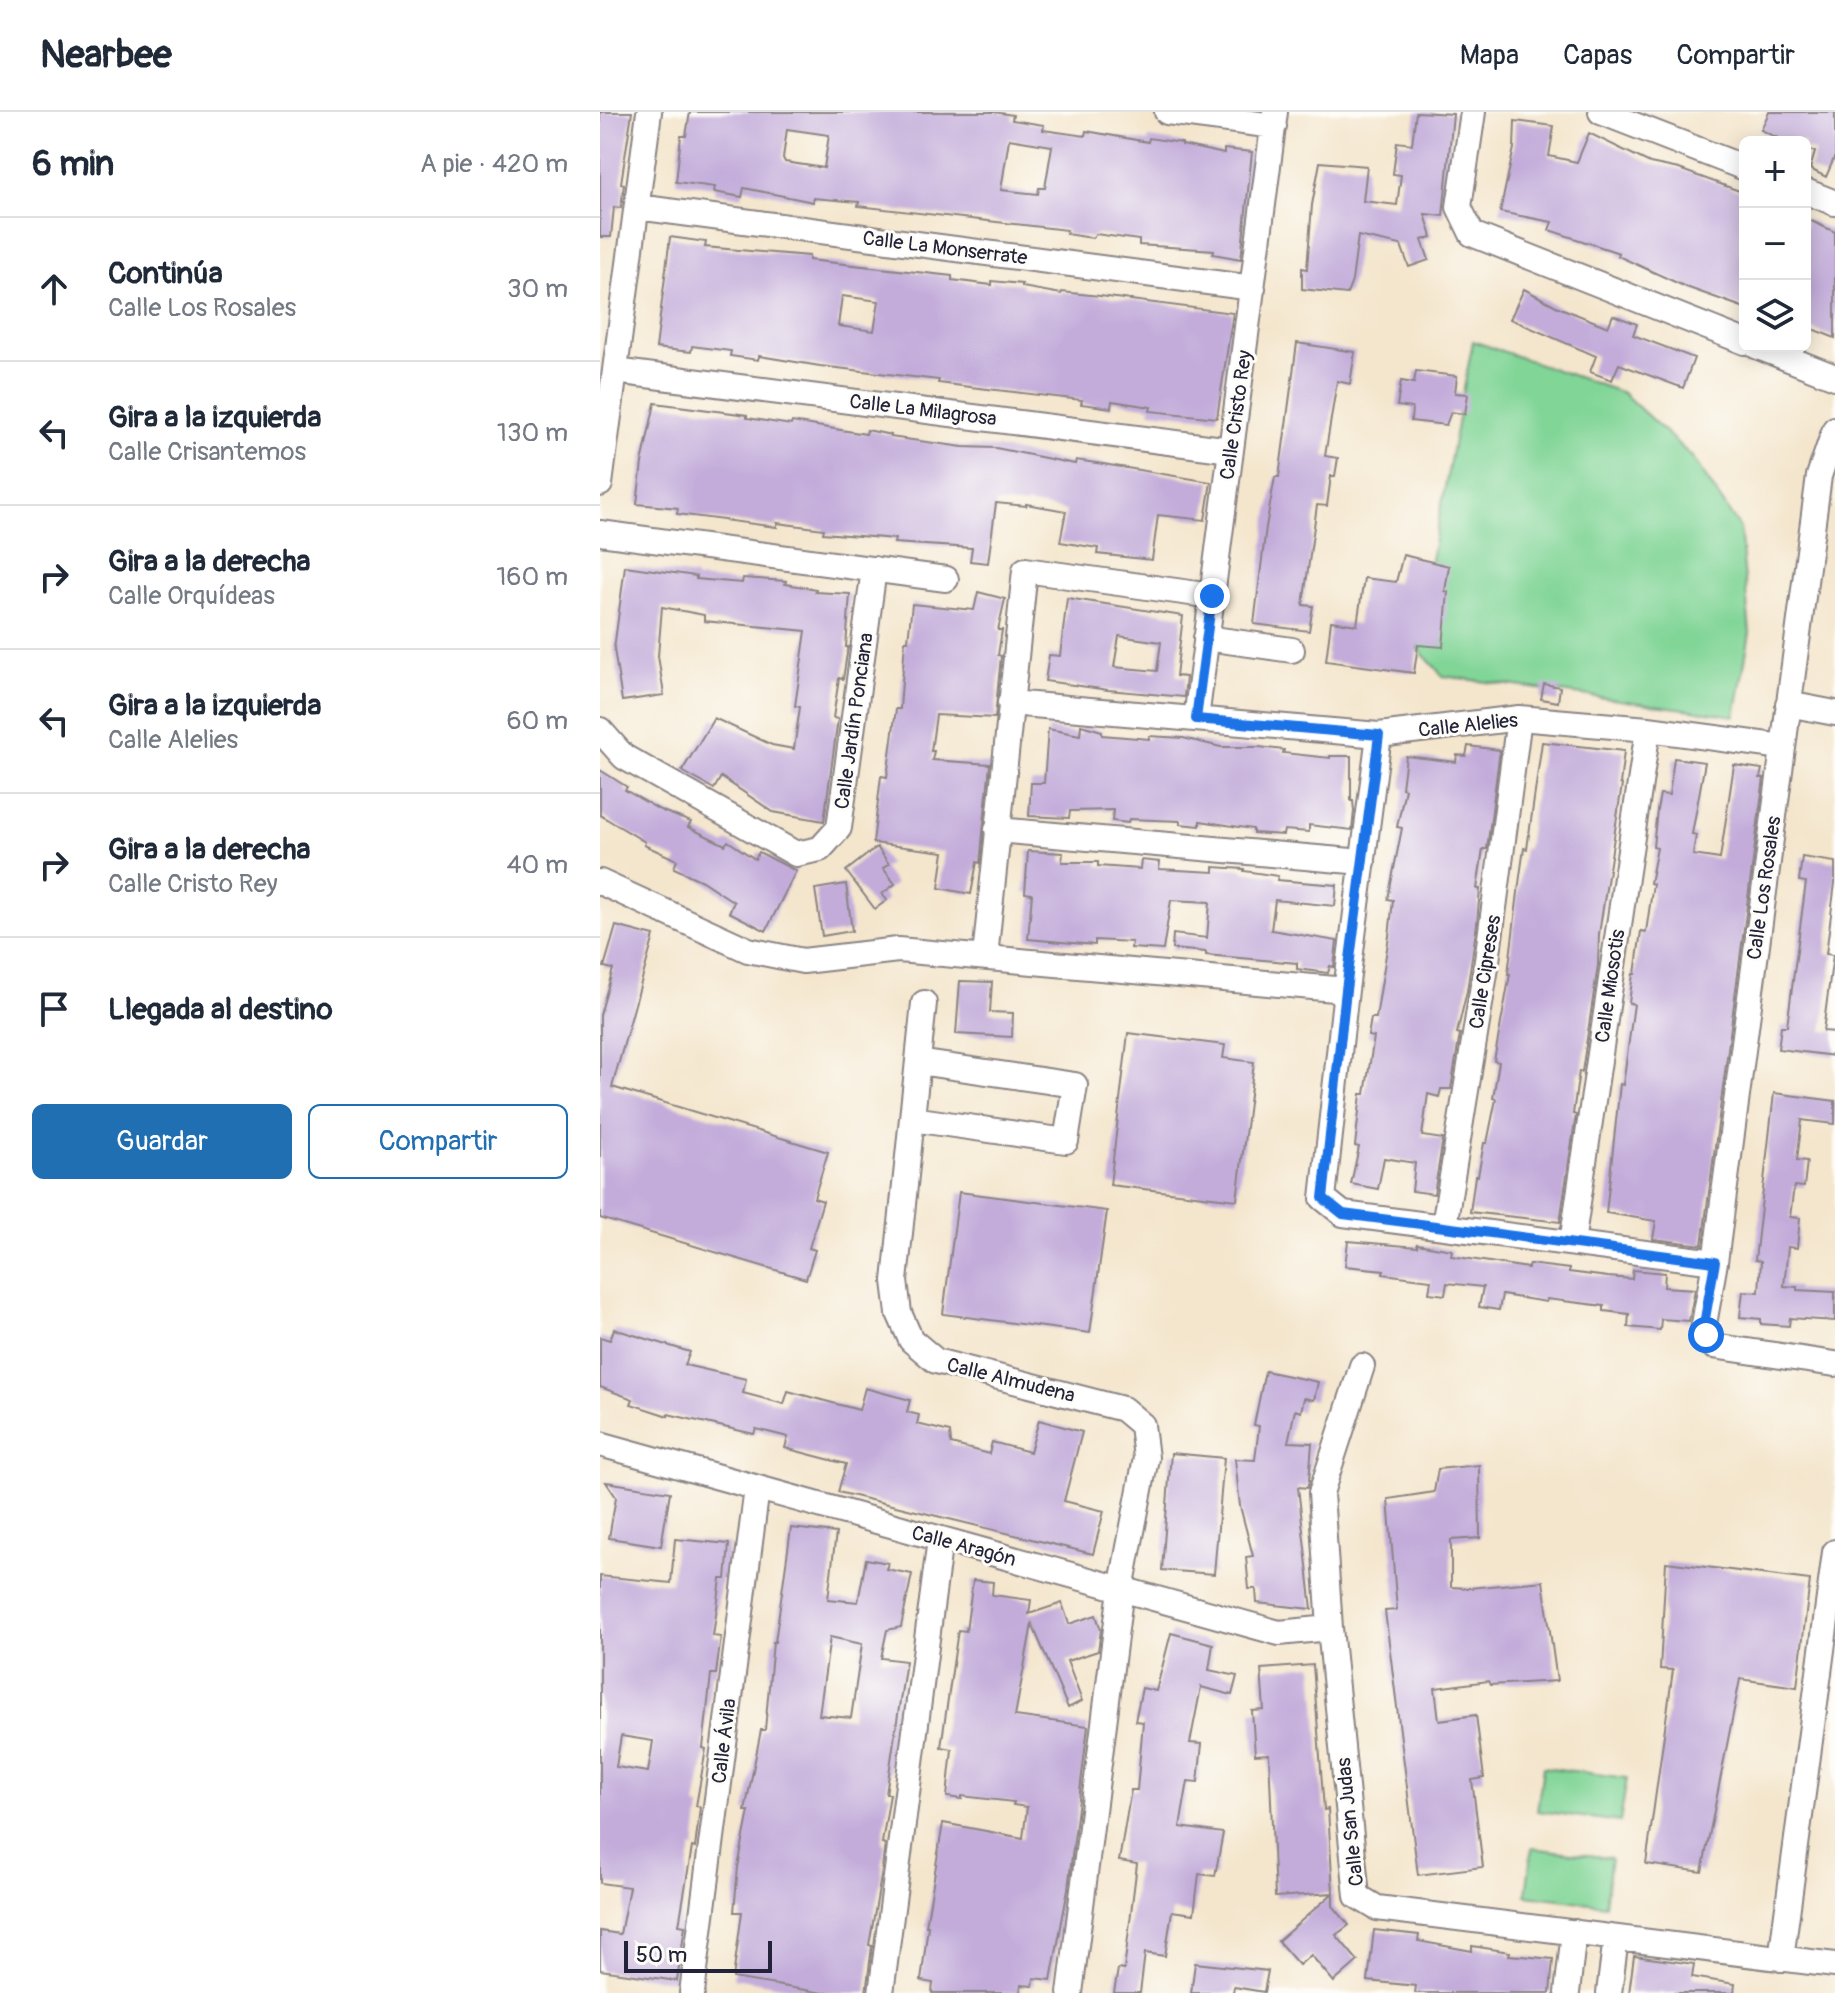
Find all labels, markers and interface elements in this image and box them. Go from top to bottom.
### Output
text: Nearbee [40,31,172,79]
text: Mapa [1460,38,1519,73]
text: Capas [1563,38,1632,73]
text: Compartir [1676,38,1795,73]
map controls [1739,136,1811,352]
button: + [1739,136,1811,208]
text: 6 min [32,143,114,186]
text: A pie · 420 m [420,148,568,180]
button: − [1739,208,1811,280]
street label: Calle La Monserrate [861,225,1029,271]
text: Continúa [108,255,223,292]
icon: ahead [32,267,76,311]
text: 30 m [507,273,568,305]
button: layers [1739,280,1811,352]
text: Calle Los Rosales [108,292,296,324]
street label: Calle Cristo Rey [1215,348,1258,481]
street label: Calle La Milagrosa [848,389,998,431]
text: Gira a la izquierda [108,399,321,436]
icon: left [32,411,76,455]
text: 130 m [497,417,568,449]
text: Calle Crisantemos [108,436,306,468]
text: Gira a la derecha [108,543,310,580]
icon: right [32,555,76,599]
text: 160 m [496,561,568,593]
route end [1194,578,1230,614]
text: Calle Orquídeas [108,580,275,612]
street label: Calle Jardín Ponciana [829,631,879,811]
text: Gira a la izquierda [108,687,321,724]
icon: left [32,699,76,743]
text: 60 m [506,705,568,737]
street label: Calle Alelies [1417,707,1519,743]
text: Calle Alelies [108,724,238,756]
street label: Calle Los Rosales [1742,815,1786,961]
text: Gira a la derecha [108,831,310,868]
icon: right [32,843,76,887]
text: 40 m [506,849,568,881]
text: Calle Cristo Rey [108,868,278,900]
street label: Calle Cipreses [1464,913,1506,1031]
street label: Calle Miosotis [1590,928,1630,1044]
icon: arrive [32,987,76,1031]
text: Llegada al destino [108,991,333,1028]
button: Guardar [32,1104,292,1179]
button: Compartir [308,1104,568,1179]
route start [1688,1317,1724,1353]
street label: Calle Almudena [944,1352,1078,1408]
street label: Calle Aragón [909,1520,1019,1572]
street label: Calle Ávila [706,1697,742,1785]
street label: Calle San Judas [1331,1756,1369,1887]
scale bar [624,1937,772,1973]
text: 50 m [636,1941,687,1969]

